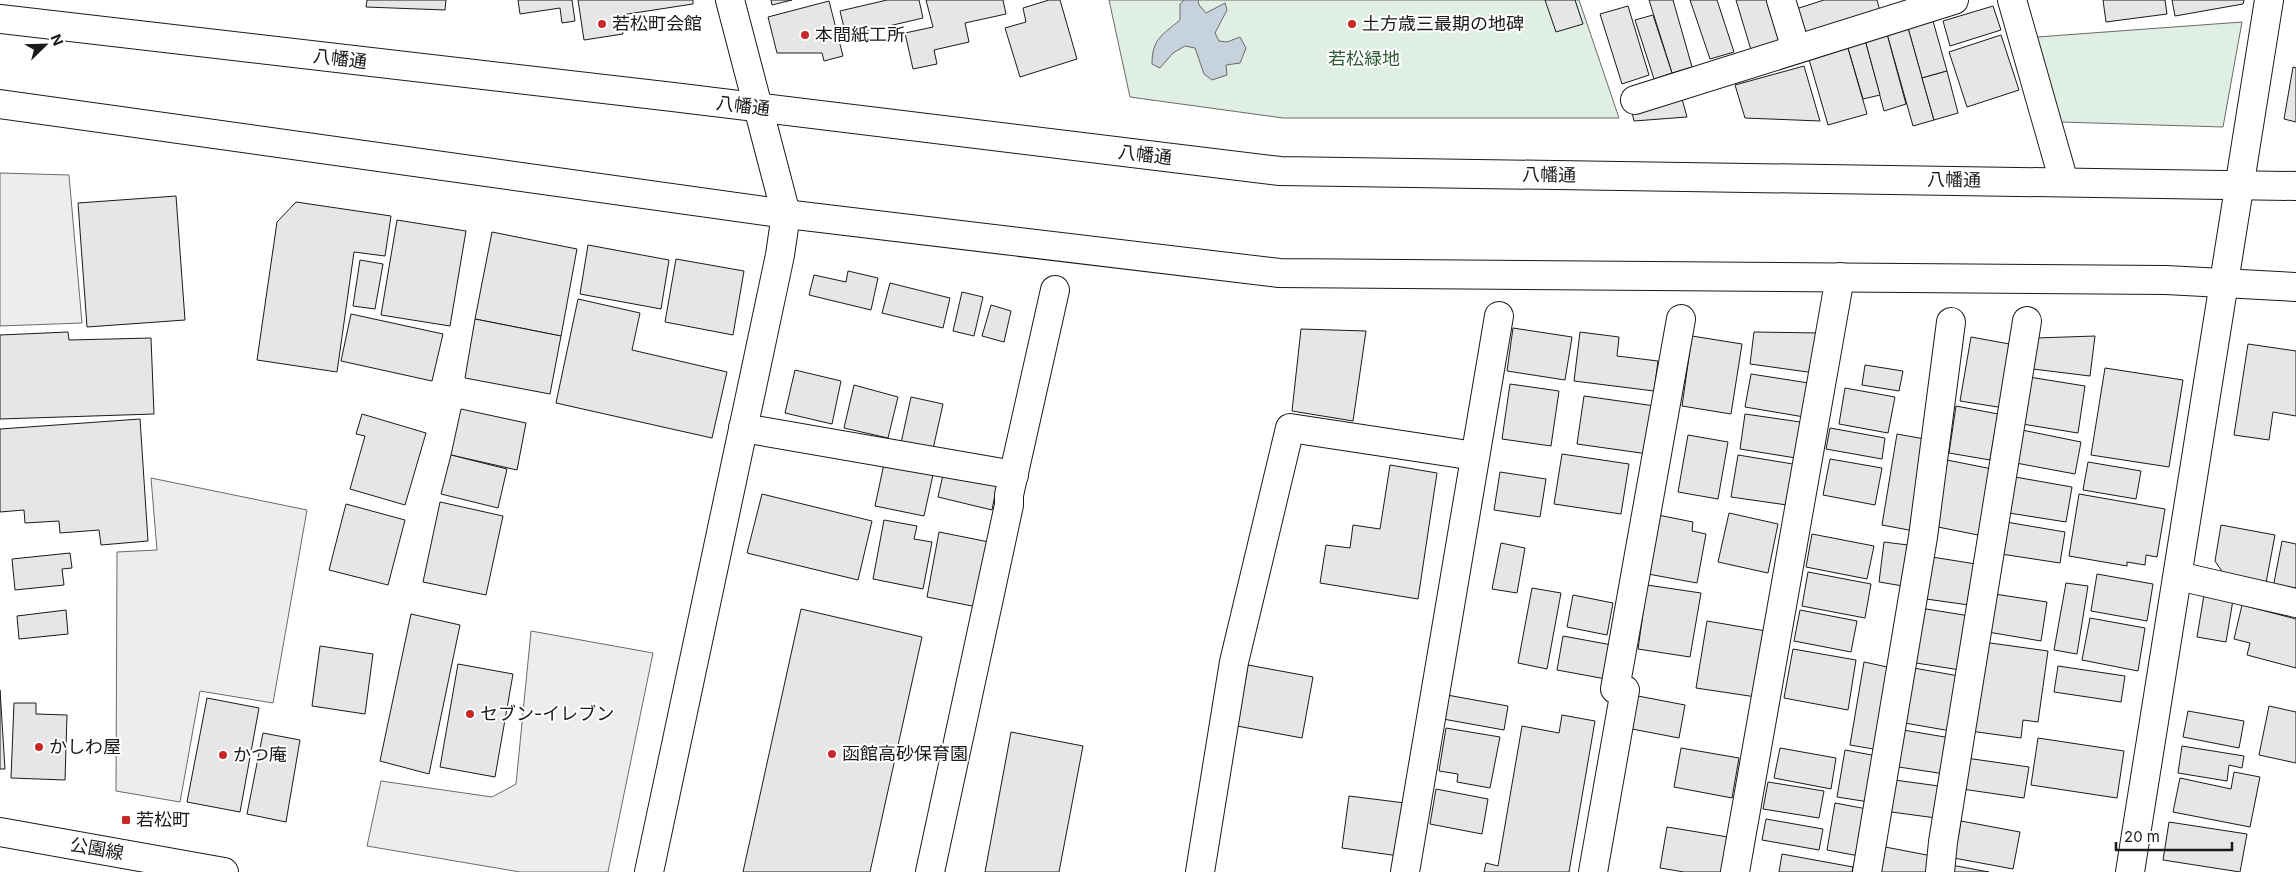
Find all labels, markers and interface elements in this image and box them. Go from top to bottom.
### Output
place label: 若松町会館 [612,13,702,34]
place label: 土方歳三最期の地碑 [1362,13,1524,34]
marker: 若松町会館 [596,18,608,30]
marker: 土方歳三最期の地碑 [1346,18,1358,30]
north arrow [20,20,70,70]
place label: 本間紙工所 [815,24,905,45]
marker: 本間紙工所 [799,29,811,41]
text: N [48,31,67,48]
street label: 八幡通 [312,45,368,72]
park label: 若松緑地 [1328,48,1400,69]
street label: 八幡通 [715,92,771,119]
street label: 八幡通 [1117,141,1173,168]
street label: 八幡通 [1522,164,1576,185]
street label: 八幡通 [1927,169,1981,190]
place label: セブン-イレブン [480,703,614,724]
marker: セブン-イレブン [464,708,476,720]
place label: かしわ屋 [49,736,121,757]
marker: かしわ屋 [33,741,45,753]
place label: 函館高砂保育園 [842,743,968,764]
place label: かつ庵 [233,744,287,765]
marker: 函館高砂保育園 [826,748,838,760]
marker: かつ庵 [217,749,229,761]
place label: 若松町 [136,809,190,830]
marker: 若松町 [120,814,132,826]
scale bar [2116,820,2232,852]
text: 20 m [2124,827,2160,846]
street label: 公園線 [69,833,125,864]

